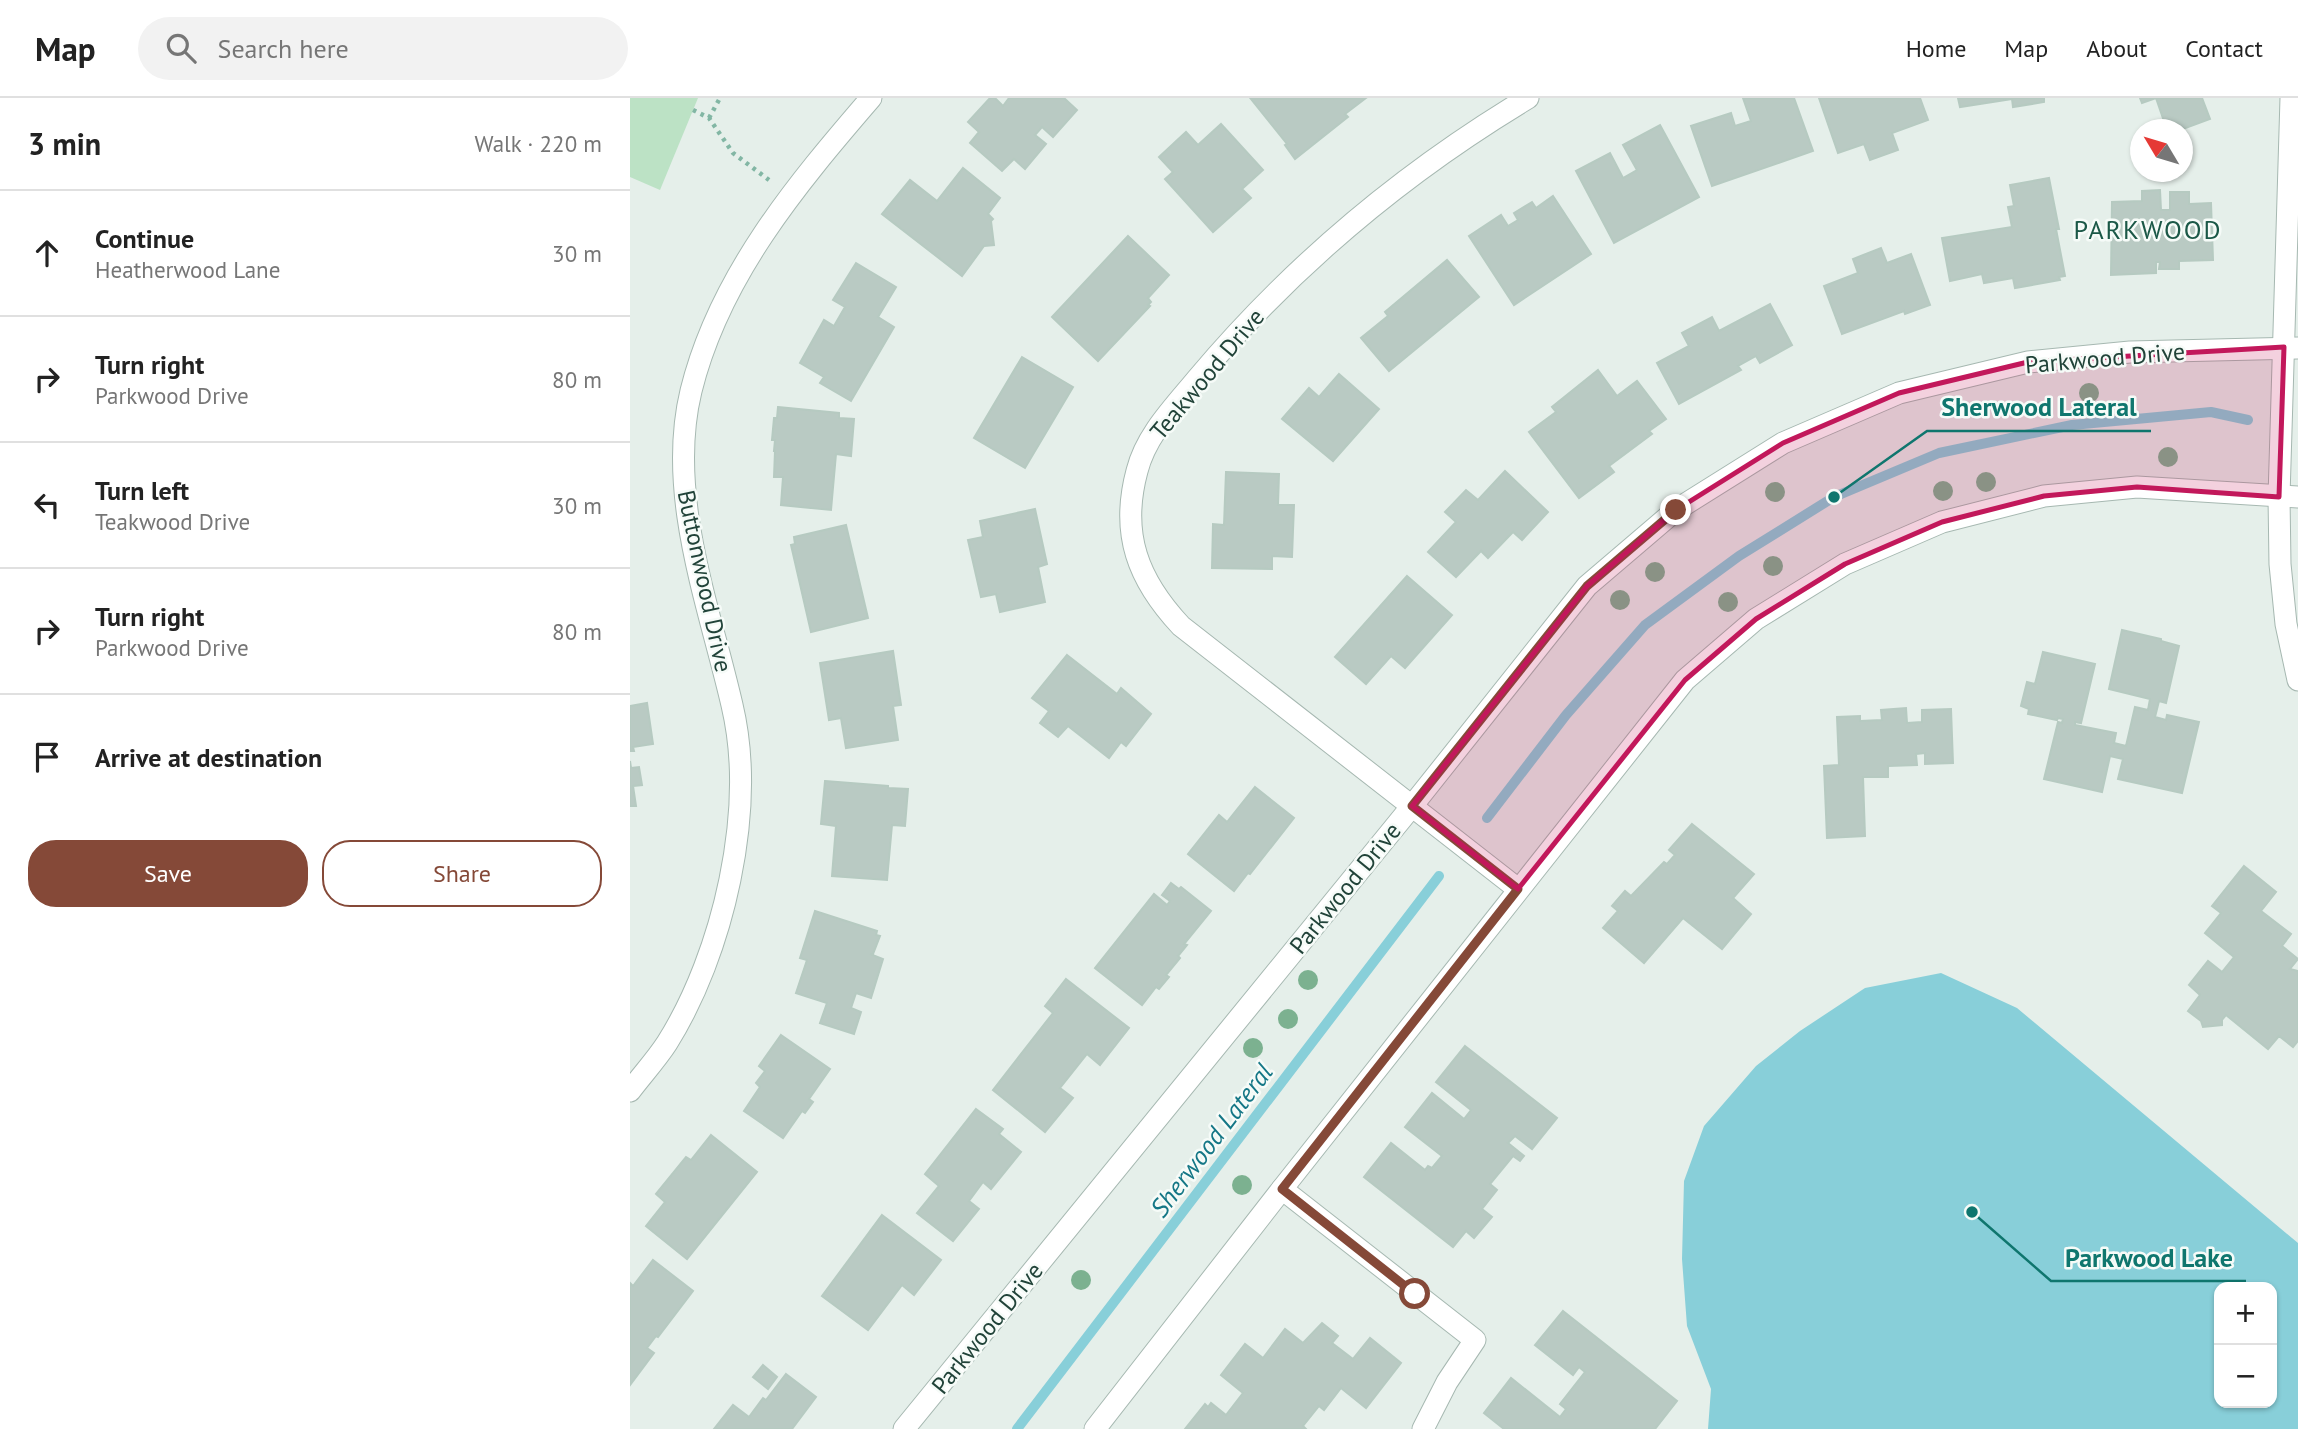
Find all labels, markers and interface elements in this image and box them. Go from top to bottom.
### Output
search box [138,17,628,80]
text: Map [35,27,96,70]
icon: search [162,29,200,67]
text: Search here [218,32,349,65]
text: Home [1906,33,1966,64]
text: Map [2004,33,2048,64]
text: About [2086,33,2147,64]
text: Contact [2185,33,2263,64]
north arrow [2130,119,2193,182]
text: 3 min [28,124,101,163]
text: Walk · 220 m [475,129,602,158]
district label: PARKWOOD [2073,213,2223,246]
text: Continue [95,222,194,255]
icon: ahead [28,234,66,272]
text: 30 m [552,239,602,268]
text: Heatherwood Lane [95,255,280,284]
street label: Teakwood Drive [1143,302,1271,446]
street label: Parkwood Drive [2024,336,2186,380]
text: Turn right [95,348,204,381]
icon: right [28,360,66,398]
text: 80 m [552,365,602,394]
text: Parkwood Drive [95,381,249,410]
callout: Sherwood Lateral [1927,384,2151,431]
text: Sherwood Lateral [1941,390,2137,423]
text: Turn left [95,474,189,507]
icon: left [28,486,66,524]
street label: Buttonwood Drive [671,487,739,675]
text: 30 m [552,491,602,520]
route end [1660,494,1691,525]
text: Teakwood Drive [95,507,250,536]
text: Turn right [95,600,204,633]
icon: right [28,612,66,650]
text: 80 m [552,617,602,646]
text: Parkwood Drive [95,633,249,662]
icon: arrive [28,738,66,776]
text: Arrive at destination [95,741,322,774]
street label: Parkwood Drive [1283,816,1407,960]
button: Save [28,840,308,907]
button: Share [322,840,602,907]
water label: Sherwood Lateral [1142,1057,1280,1223]
callout: Parkwood Lake [2051,1234,2246,1281]
text: Parkwood Lake [2065,1241,2233,1274]
street label: Parkwood Drive [925,1256,1049,1400]
route start [1399,1278,1430,1309]
map controls [2214,1282,2277,1408]
button: + [2214,1282,2277,1345]
button: − [2214,1345,2277,1408]

